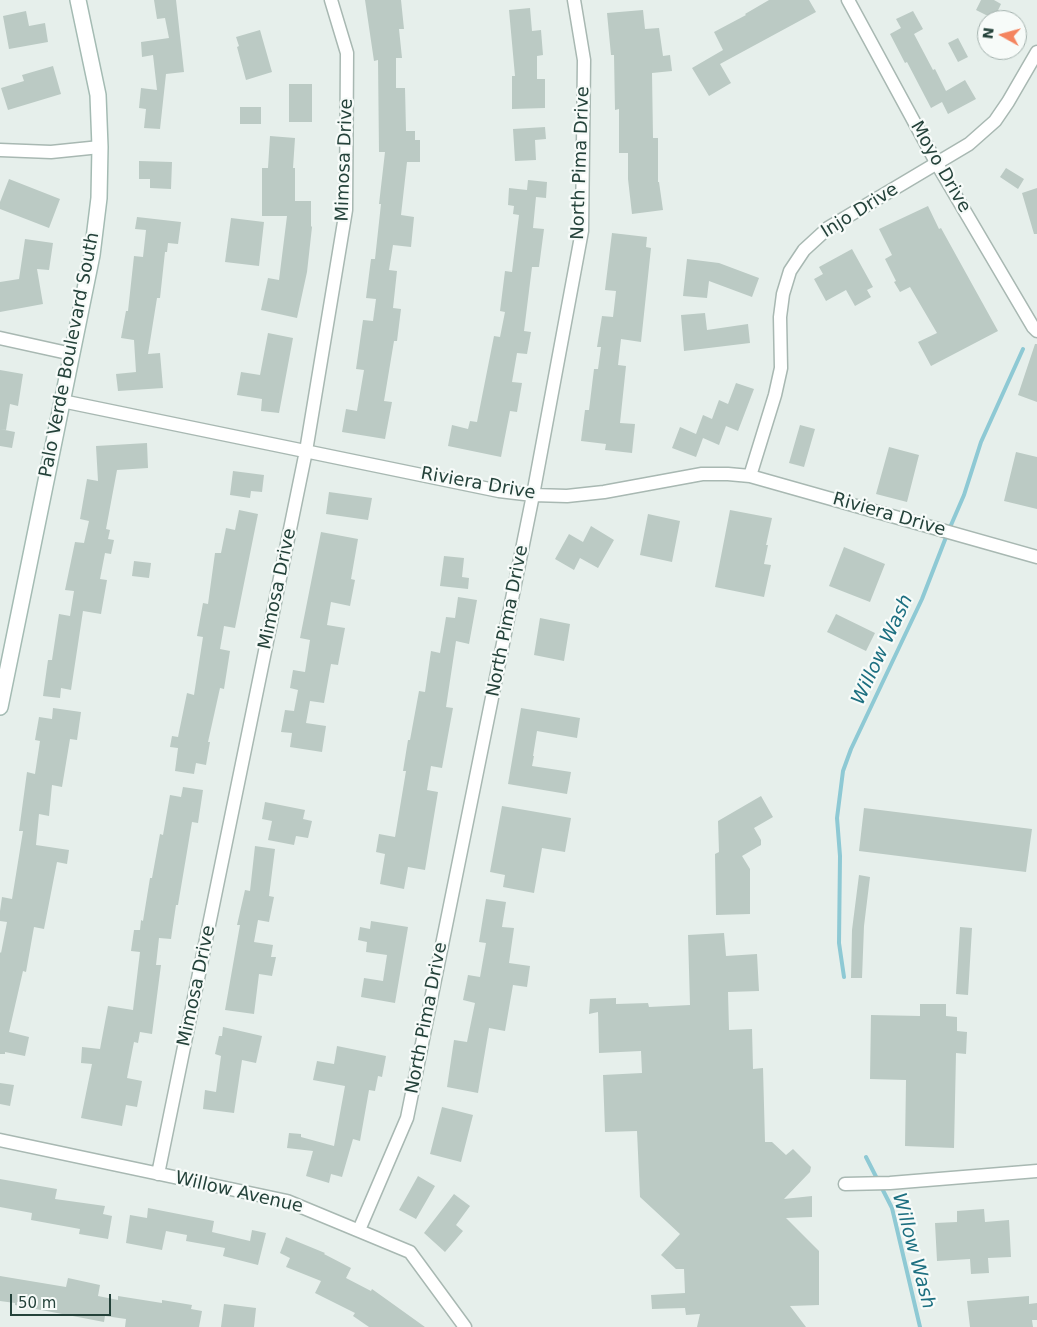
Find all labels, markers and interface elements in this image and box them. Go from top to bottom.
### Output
north arrow [977,10,1027,60]
text: N [979,27,997,40]
street label: North Pima Drive [568,86,594,240]
street label: Mimosa Drive [332,98,358,222]
street label: Moyo Drive [905,117,975,217]
street label: Injo Drive [818,179,902,243]
street label: Palo Verde Boulevard South [36,231,104,479]
street label: Riviera Drive [419,463,537,505]
street label: Riviera Drive [830,489,948,541]
street label: Mimosa Drive [255,527,301,651]
street label: North Pima Drive [483,543,533,699]
water label: Willow Wash [847,591,919,709]
street label: Mimosa Drive [174,924,220,1048]
street label: North Pima Drive [402,940,452,1096]
street label: Willow Avenue [173,1168,305,1218]
water label: Willow Wash [887,1191,939,1311]
scale bar [12,1284,114,1316]
text: 50 m [18,1294,56,1312]

